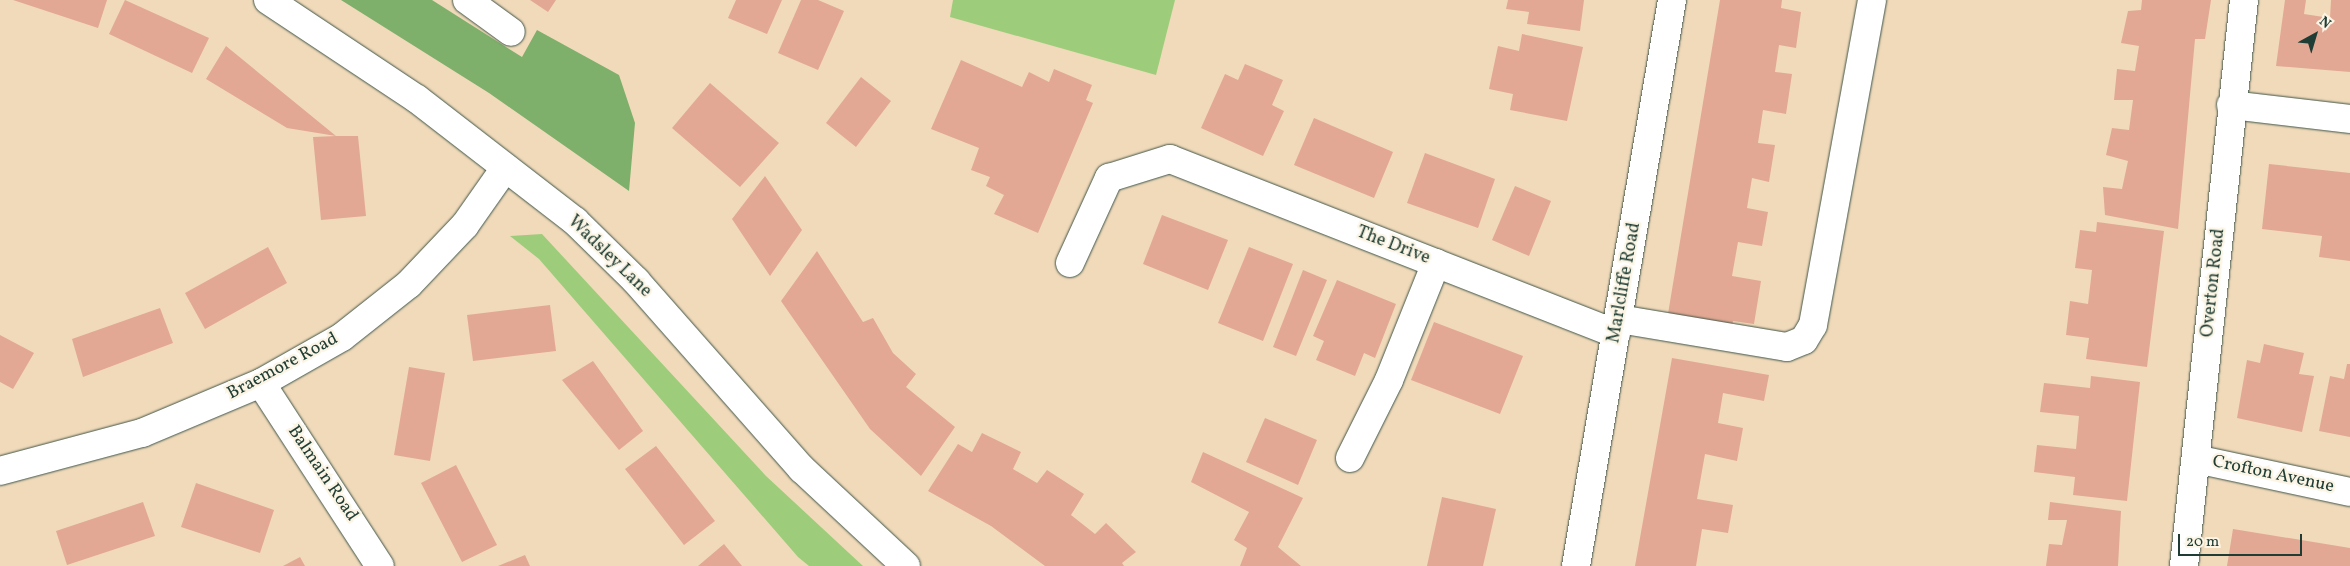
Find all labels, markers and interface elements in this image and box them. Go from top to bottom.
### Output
north arrow [2290,10,2340,60]
text: N [2315,12,2335,34]
street label: Wadsley Lane [562,211,656,303]
street label: Marlcliffe Road [1604,221,1646,345]
street label: The Drive [1353,222,1433,270]
street label: Overton Road [2198,228,2230,338]
street label: Braemore Road [224,329,342,405]
street label: Balmain Road [282,422,362,526]
street label: Crofton Avenue [2210,452,2336,498]
scale bar [2180,524,2304,556]
text: 20 m [2186,532,2219,553]

